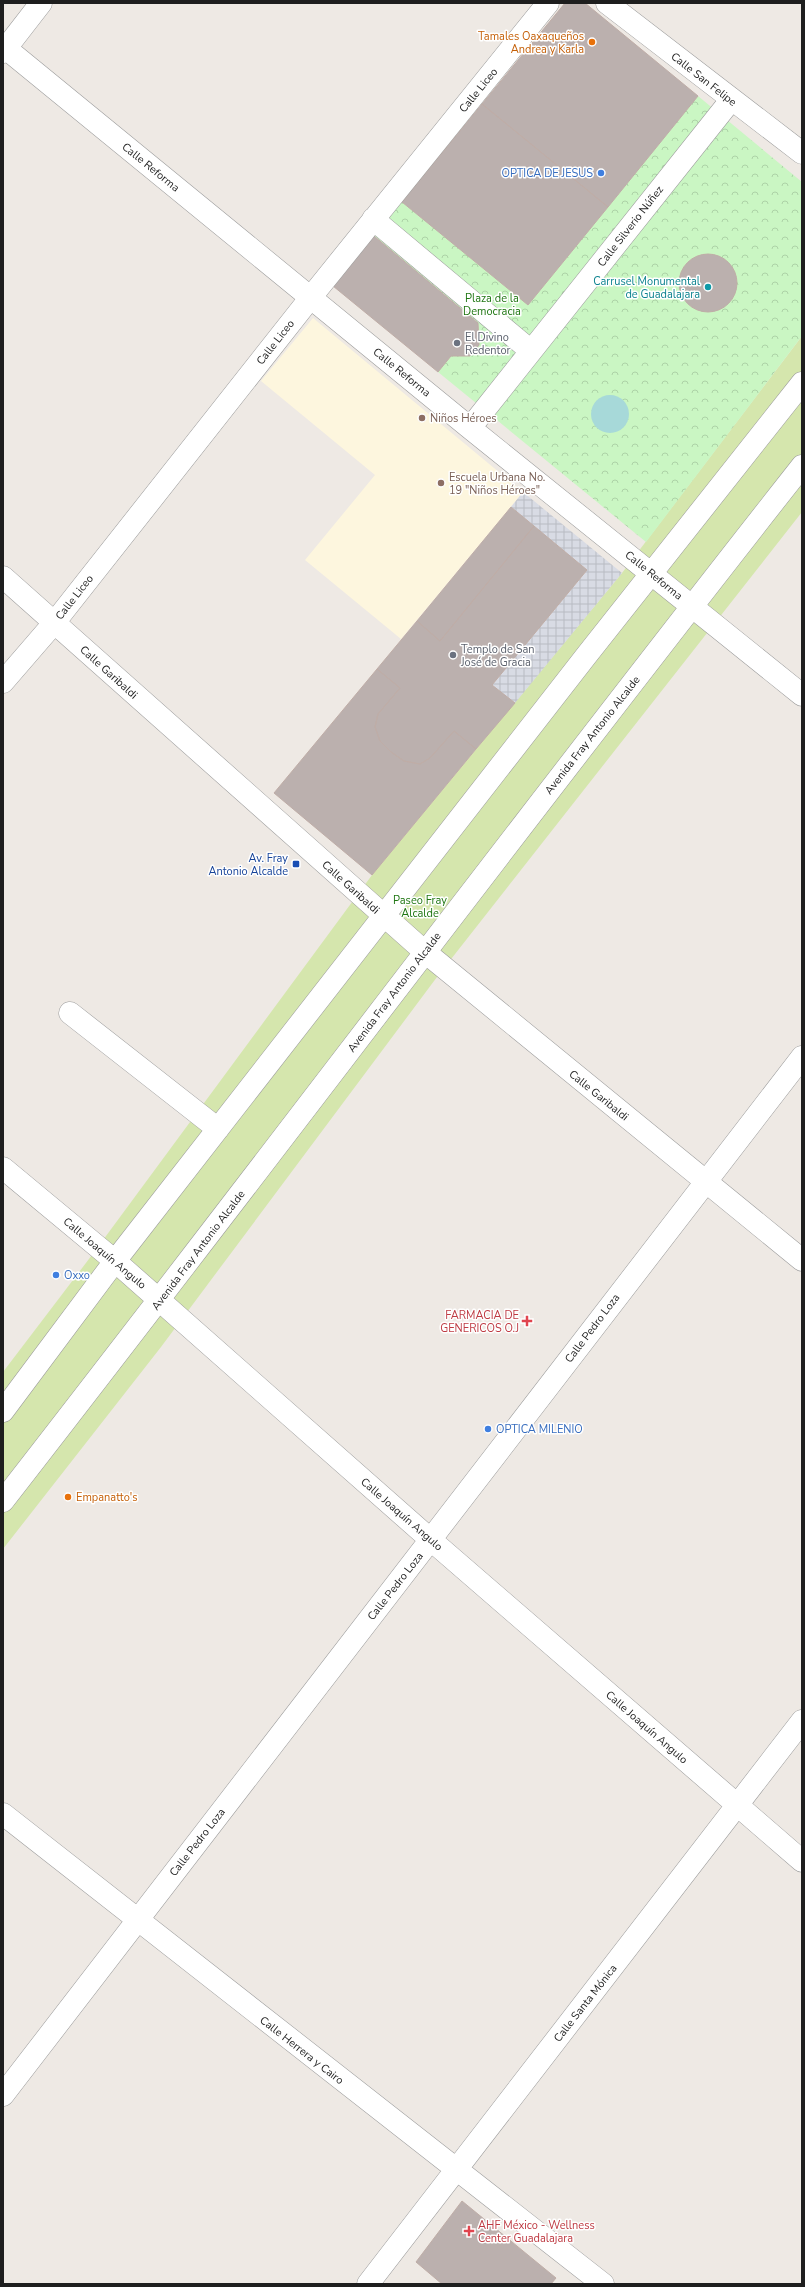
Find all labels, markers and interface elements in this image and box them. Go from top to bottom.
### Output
place label: Tamales Oaxaqueños Andrea y Karla [478,29,584,57]
marker: Tamales Oaxaqueños Andrea y Karla [587,37,597,47]
street label: Calle San Felipe [668,49,740,110]
street label: Calle Liceo [456,65,501,116]
street label: Calle Reforma [119,140,183,195]
place label: OPTICA DE JESUS [502,166,593,181]
marker: OPTICA DE JESUS [596,168,606,178]
street label: Calle Silverio Núñez [594,183,667,270]
place label: Carrusel Monumental de Guadalajara [593,274,701,302]
marker: Carrusel Monumental de Guadalajara [703,282,713,292]
park label: Plaza de la Democracia [463,291,521,319]
street label: Calle Liceo [253,317,298,368]
place label: El Divino Redentor [465,330,511,358]
marker: El Divino Redentor [452,338,462,348]
street label: Calle Reforma [370,345,434,400]
place label: Niños Héroes [430,411,497,426]
marker: Niños Héroes [417,413,427,423]
place label: Escuela Urbana No. 19 "Niños Héroes" [449,470,545,498]
marker: Escuela Urbana No. 19 "Niños Héroes" [436,478,446,488]
street label: Calle Reforma [622,548,686,603]
street label: Calle Liceo [52,572,97,623]
street label: Calle Garibaldi [77,642,141,702]
place label: Templo de San José de Gracia [460,642,535,670]
marker: Templo de San José de Gracia [448,650,458,660]
street label: Avenida Fray Antonio Alcalde [541,673,644,798]
place label: Av. Fray Antonio Alcalde [209,851,288,879]
street label: Calle Garibaldi [319,857,383,917]
marker: Av. Fray Antonio Alcalde [291,859,301,869]
park label: Paseo Fray Alcalde [393,893,447,921]
street label: Avenida Fray Antonio Alcalde [344,929,445,1055]
street label: Calle Garibaldi [566,1067,632,1124]
street label: Avenida Fray Antonio Alcalde [148,1187,249,1313]
street label: Calle Joaquín Angulo [60,1214,149,1293]
place label: Oxxo [64,1268,90,1283]
marker: Oxxo [51,1270,61,1280]
street label: Calle Pedro Loza [561,1291,623,1366]
place label: FARMACIA DE GENERICOS O.J [440,1308,519,1336]
marker: FARMACIA DE GENERICOS O.J [522,1316,532,1326]
place label: OPTICA MILENIO [496,1422,583,1437]
marker: OPTICA MILENIO [483,1424,493,1434]
street label: Calle Joaquín Angulo [357,1475,446,1554]
place label: Empanatto's [76,1490,138,1505]
marker: Empanatto's [63,1492,73,1502]
street label: Calle Pedro Loza [364,1549,427,1624]
street label: Calle Joaquín Angulo [602,1688,691,1767]
street label: Calle Pedro Loza [166,1805,229,1880]
street label: Calle Santa Mónica [550,1961,621,2045]
street label: Calle Herrera y Cairo [257,2013,347,2088]
place label: AHF México - Wellness Center Guadalajara [478,2218,595,2246]
marker: AHF México - Wellness Center Guadalajara [463,2225,475,2237]

